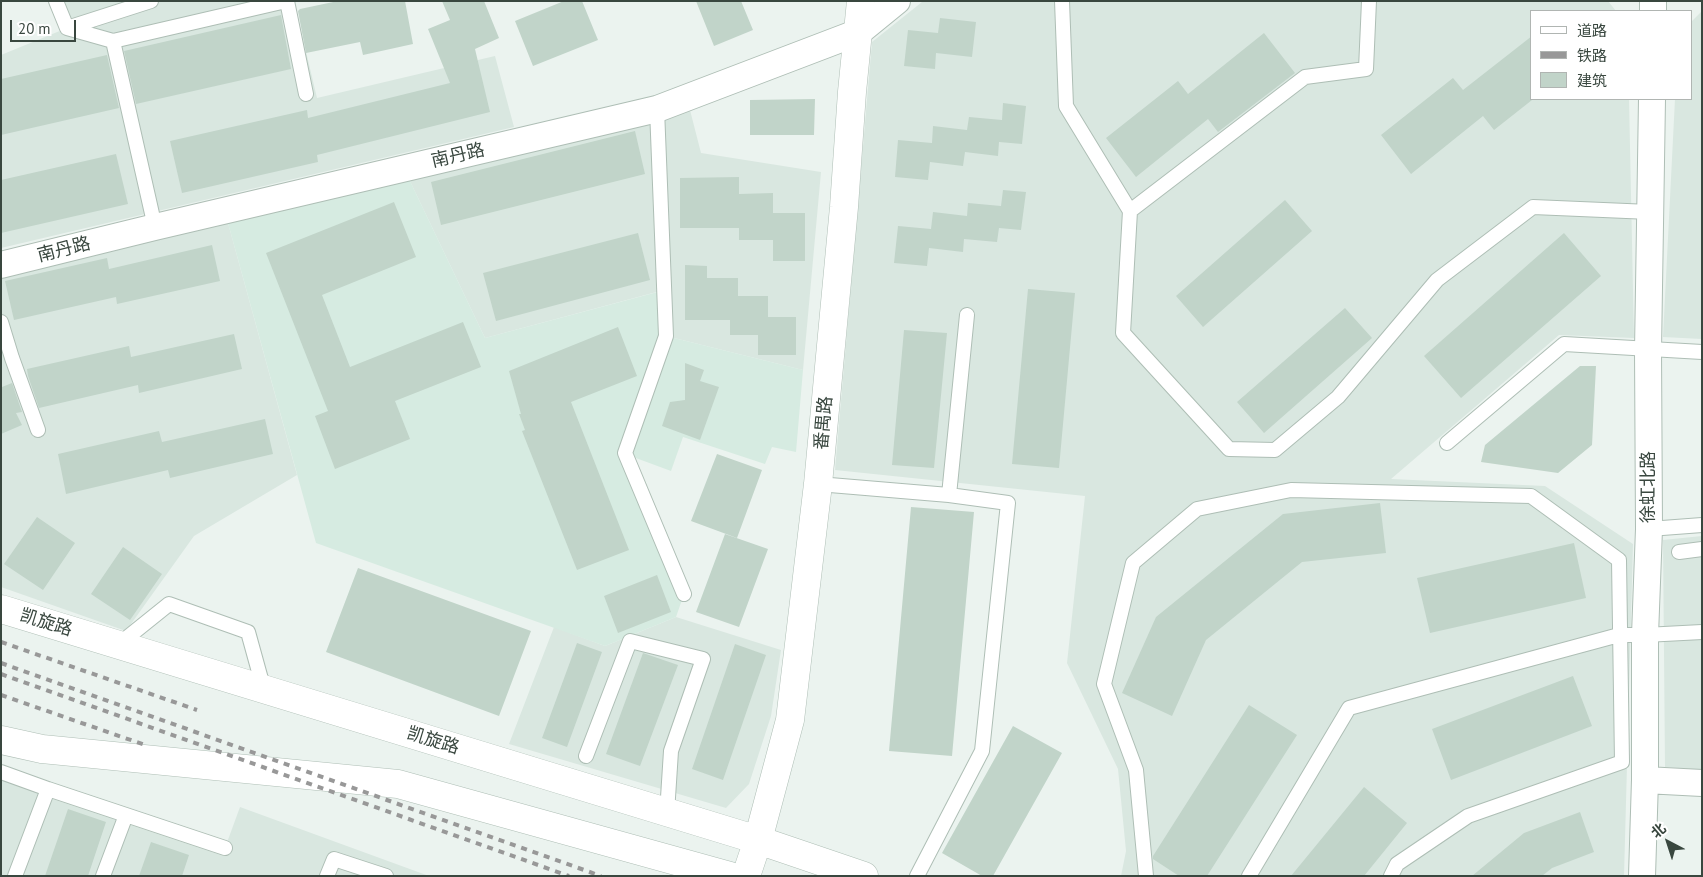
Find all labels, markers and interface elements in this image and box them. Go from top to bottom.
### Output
scale bar [12,10,79,42]
legend [1530,10,1693,100]
text: 20 m [18,19,51,38]
text: 道路 [1577,21,1607,40]
text: 铁路 [1577,46,1607,65]
text: 建筑 [1577,71,1607,90]
street label: 南丹路 [429,139,487,173]
street label: 南丹路 [35,233,93,267]
street label: 番禺路 [811,395,837,451]
street label: 徐虹北路 [1638,451,1660,523]
street label: 凯旋路 [17,605,75,641]
street label: 凯旋路 [404,723,462,759]
north arrow [1643,817,1693,867]
text: 北 [1647,819,1670,842]

